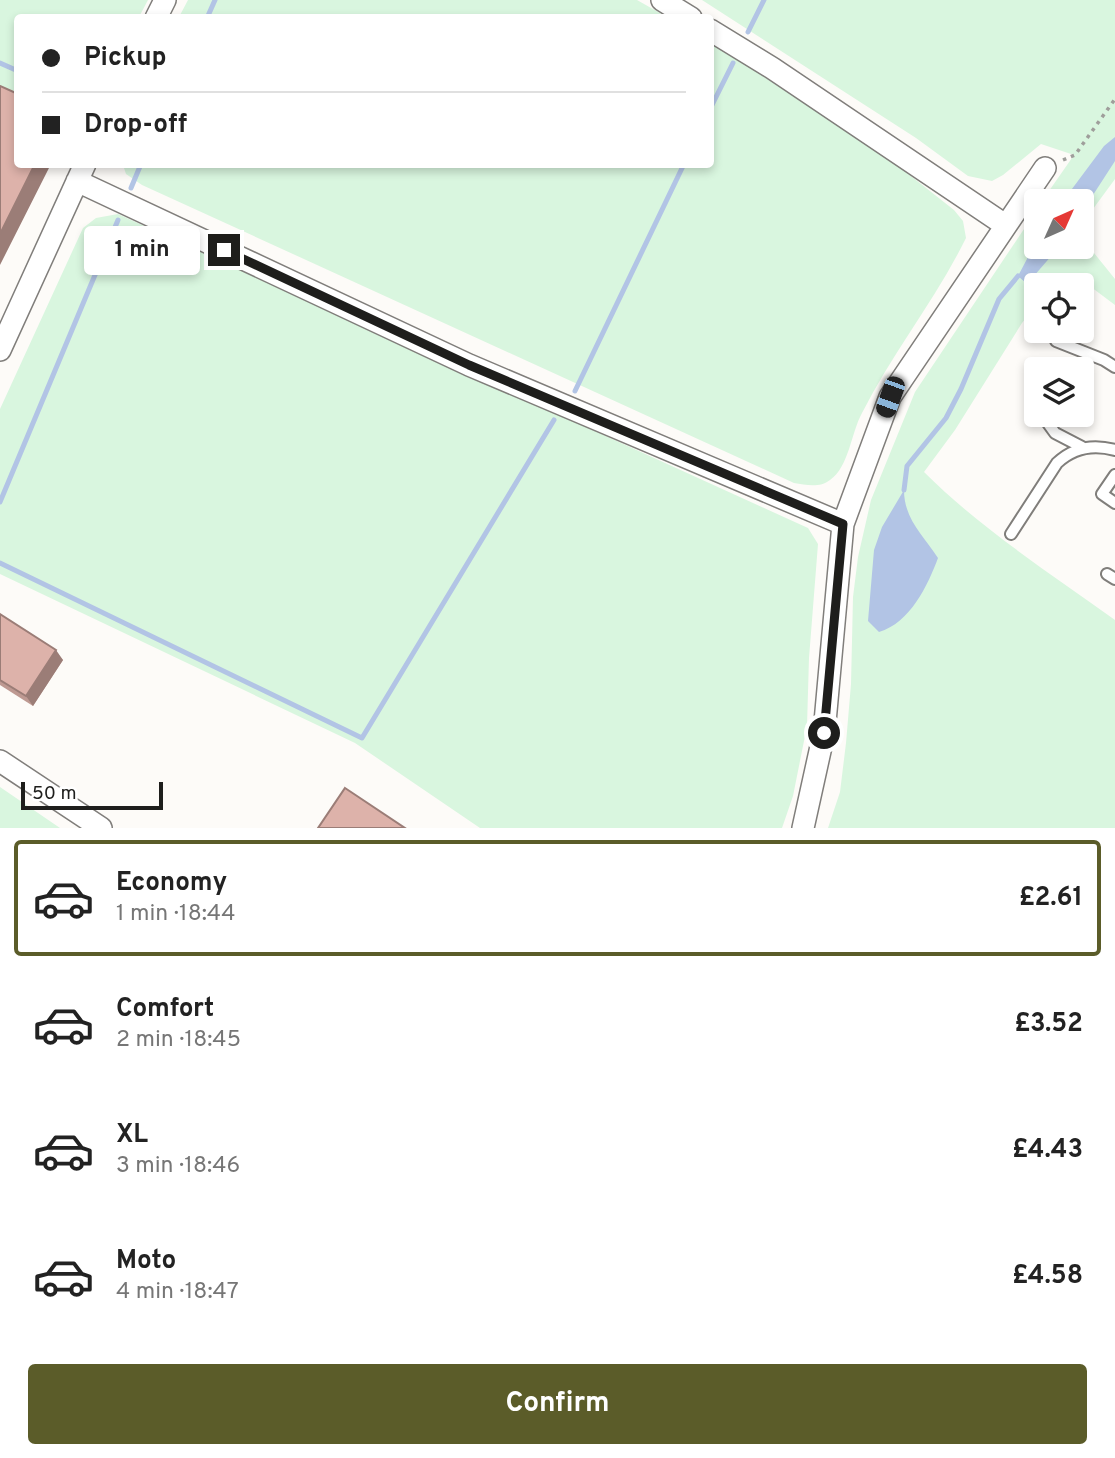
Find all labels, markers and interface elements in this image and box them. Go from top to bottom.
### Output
text: Pickup [84,42,167,75]
text: Drop-off [84,109,187,142]
north arrow [1024,189,1094,259]
map controls [1024,189,1094,427]
callout: 1 min [84,226,200,274]
route end [208,234,240,266]
text: 1 min [114,236,170,265]
button: locate [1024,273,1094,343]
button: layers [1024,357,1094,427]
car [873,374,908,420]
route start [808,717,840,749]
scale bar [21,779,163,811]
text: 50 m [32,782,77,806]
icon: car [32,867,95,930]
text: Economy [116,867,227,900]
text: £2.61 [1019,882,1083,915]
text: 1 min · 18:44 [116,900,235,929]
icon: car [32,993,95,1056]
text: Comfort [116,993,214,1026]
text: £3.52 [1014,1008,1083,1041]
text: 2 min · 18:45 [116,1026,241,1055]
icon: car [32,1119,95,1182]
text: XL [116,1119,148,1152]
text: £4.43 [1012,1134,1083,1167]
text: 3 min · 18:46 [116,1152,240,1181]
icon: car [32,1245,95,1308]
text: Moto [116,1245,176,1278]
text: £4.58 [1012,1260,1083,1293]
text: 4 min · 18:47 [116,1278,239,1307]
button: Confirm [28,1364,1087,1444]

